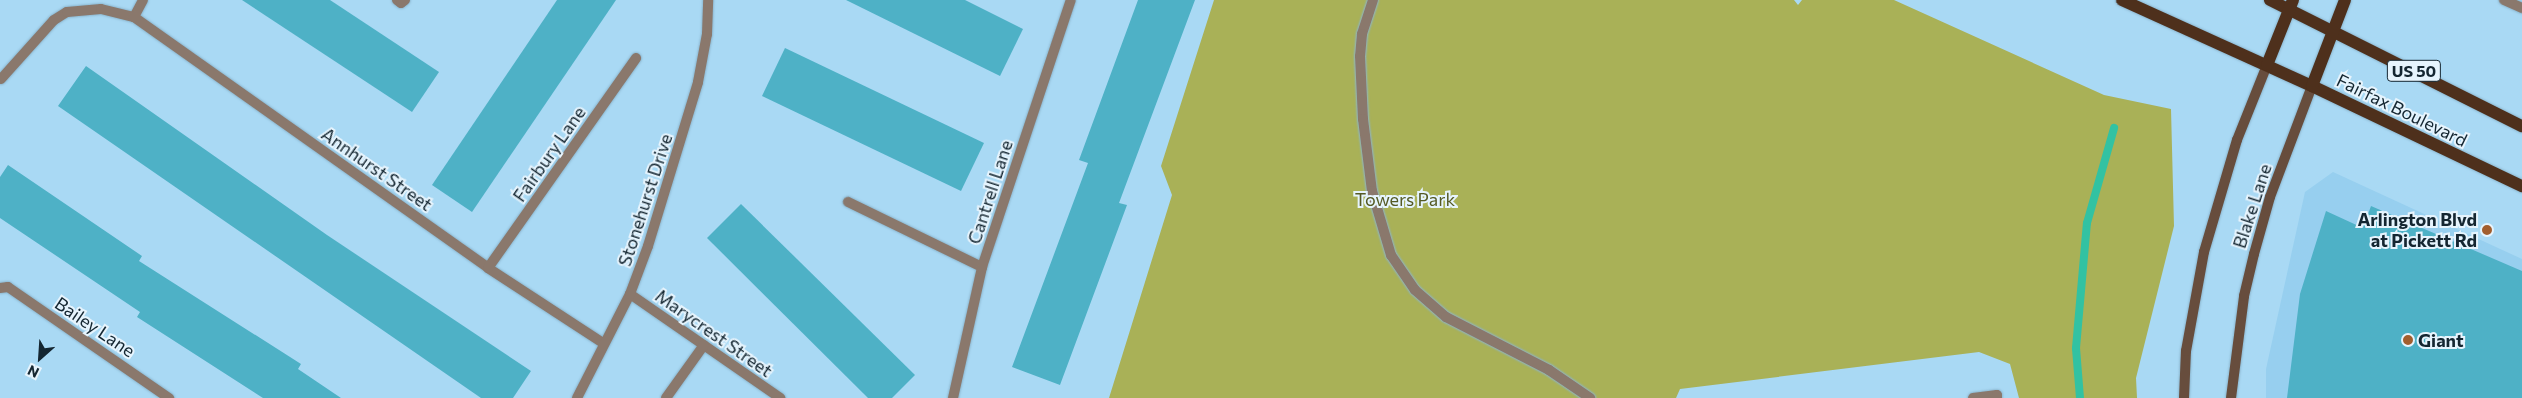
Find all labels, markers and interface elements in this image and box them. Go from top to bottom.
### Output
road number: US 50 [2386,58,2442,84]
street label: Fairfax Boulevard [2333,69,2471,151]
street label: Fairbury Lane [508,102,590,206]
street label: Annhurst Street [318,123,436,215]
street label: Stonehurst Drive [613,131,677,269]
street label: Cantrell Lane [963,137,1017,247]
street label: Blake Lane [2228,161,2276,251]
park label: Towers Park [1355,188,1455,210]
place label: Arlington Blvd at Pickett Rd [2357,209,2477,252]
marker: Arlington Blvd at Pickett Rd [2481,224,2493,236]
street label: Marycrest Street [651,285,777,381]
street label: Bailey Lane [51,292,139,362]
place label: Giant [2418,329,2464,351]
north arrow [15,333,65,383]
marker: Giant [2402,334,2414,346]
text: N [25,362,42,382]

